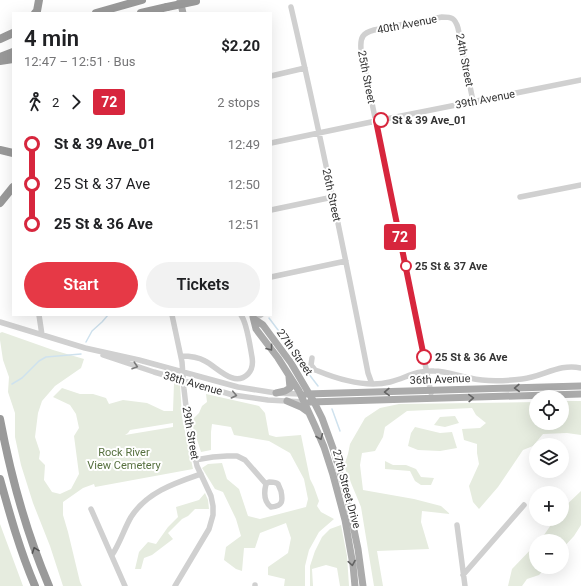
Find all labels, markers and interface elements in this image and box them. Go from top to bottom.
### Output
street label: 40th Avenue [376,12,438,37]
text: 4 min [24,26,79,51]
street label: 24th Street [453,32,476,88]
text: $2.20 [221,37,260,55]
street label: 25th Street [355,49,378,105]
text: 12:47 – 12:51 · Bus [24,54,136,69]
street label: 39th Avenue [454,87,516,112]
icon: walk [24,91,46,113]
icon: forward [65,91,87,113]
text: 72 [101,94,117,110]
text: 2 [52,95,59,110]
text: 2 stops [217,95,260,110]
marker: St & 39 Ave_01 [373,112,389,128]
place label: St & 39 Ave_01 [392,114,467,127]
text: St & 39 Ave_01 [54,135,156,153]
text: 12:49 [228,137,260,152]
street label: 26th Street [320,167,344,223]
text: 25 St & 37 Ave [54,175,150,193]
text: 12:50 [228,177,260,192]
text: 25 St & 36 Ave [54,215,153,233]
text: 12:51 [228,217,260,232]
line badge: 72 [382,224,418,250]
text: 72 [392,229,408,245]
marker: 25 St & 37 Ave [400,260,412,272]
place label: 25 St & 37 Ave [415,260,488,273]
button: Start [24,262,138,308]
button: Tickets [146,262,260,308]
street label: 27th Street [274,327,316,378]
one-way arrow [265,343,272,350]
marker: 25 St & 36 Ave [416,349,432,365]
place label: 25 St & 36 Ave [435,351,508,364]
one-way arrow [132,361,139,370]
street label: 38th Avenue [162,369,224,398]
street label: 36th Avenue [409,372,471,387]
one-way arrow [514,383,520,392]
one-way arrow [384,387,390,396]
one-way arrow [231,390,238,398]
map controls [529,390,569,574]
button: locate [529,390,569,430]
one-way arrow [468,393,474,402]
street label: 29th Street [179,405,202,461]
one-way arrow [315,433,323,441]
button: layers [529,438,569,478]
park label: Rock River View Cemetery [87,446,162,472]
street label: 27th Street Drive [330,448,363,530]
button: + [529,486,569,526]
button: − [529,534,569,574]
one-way arrow [31,546,39,553]
one-way arrow [348,560,356,566]

